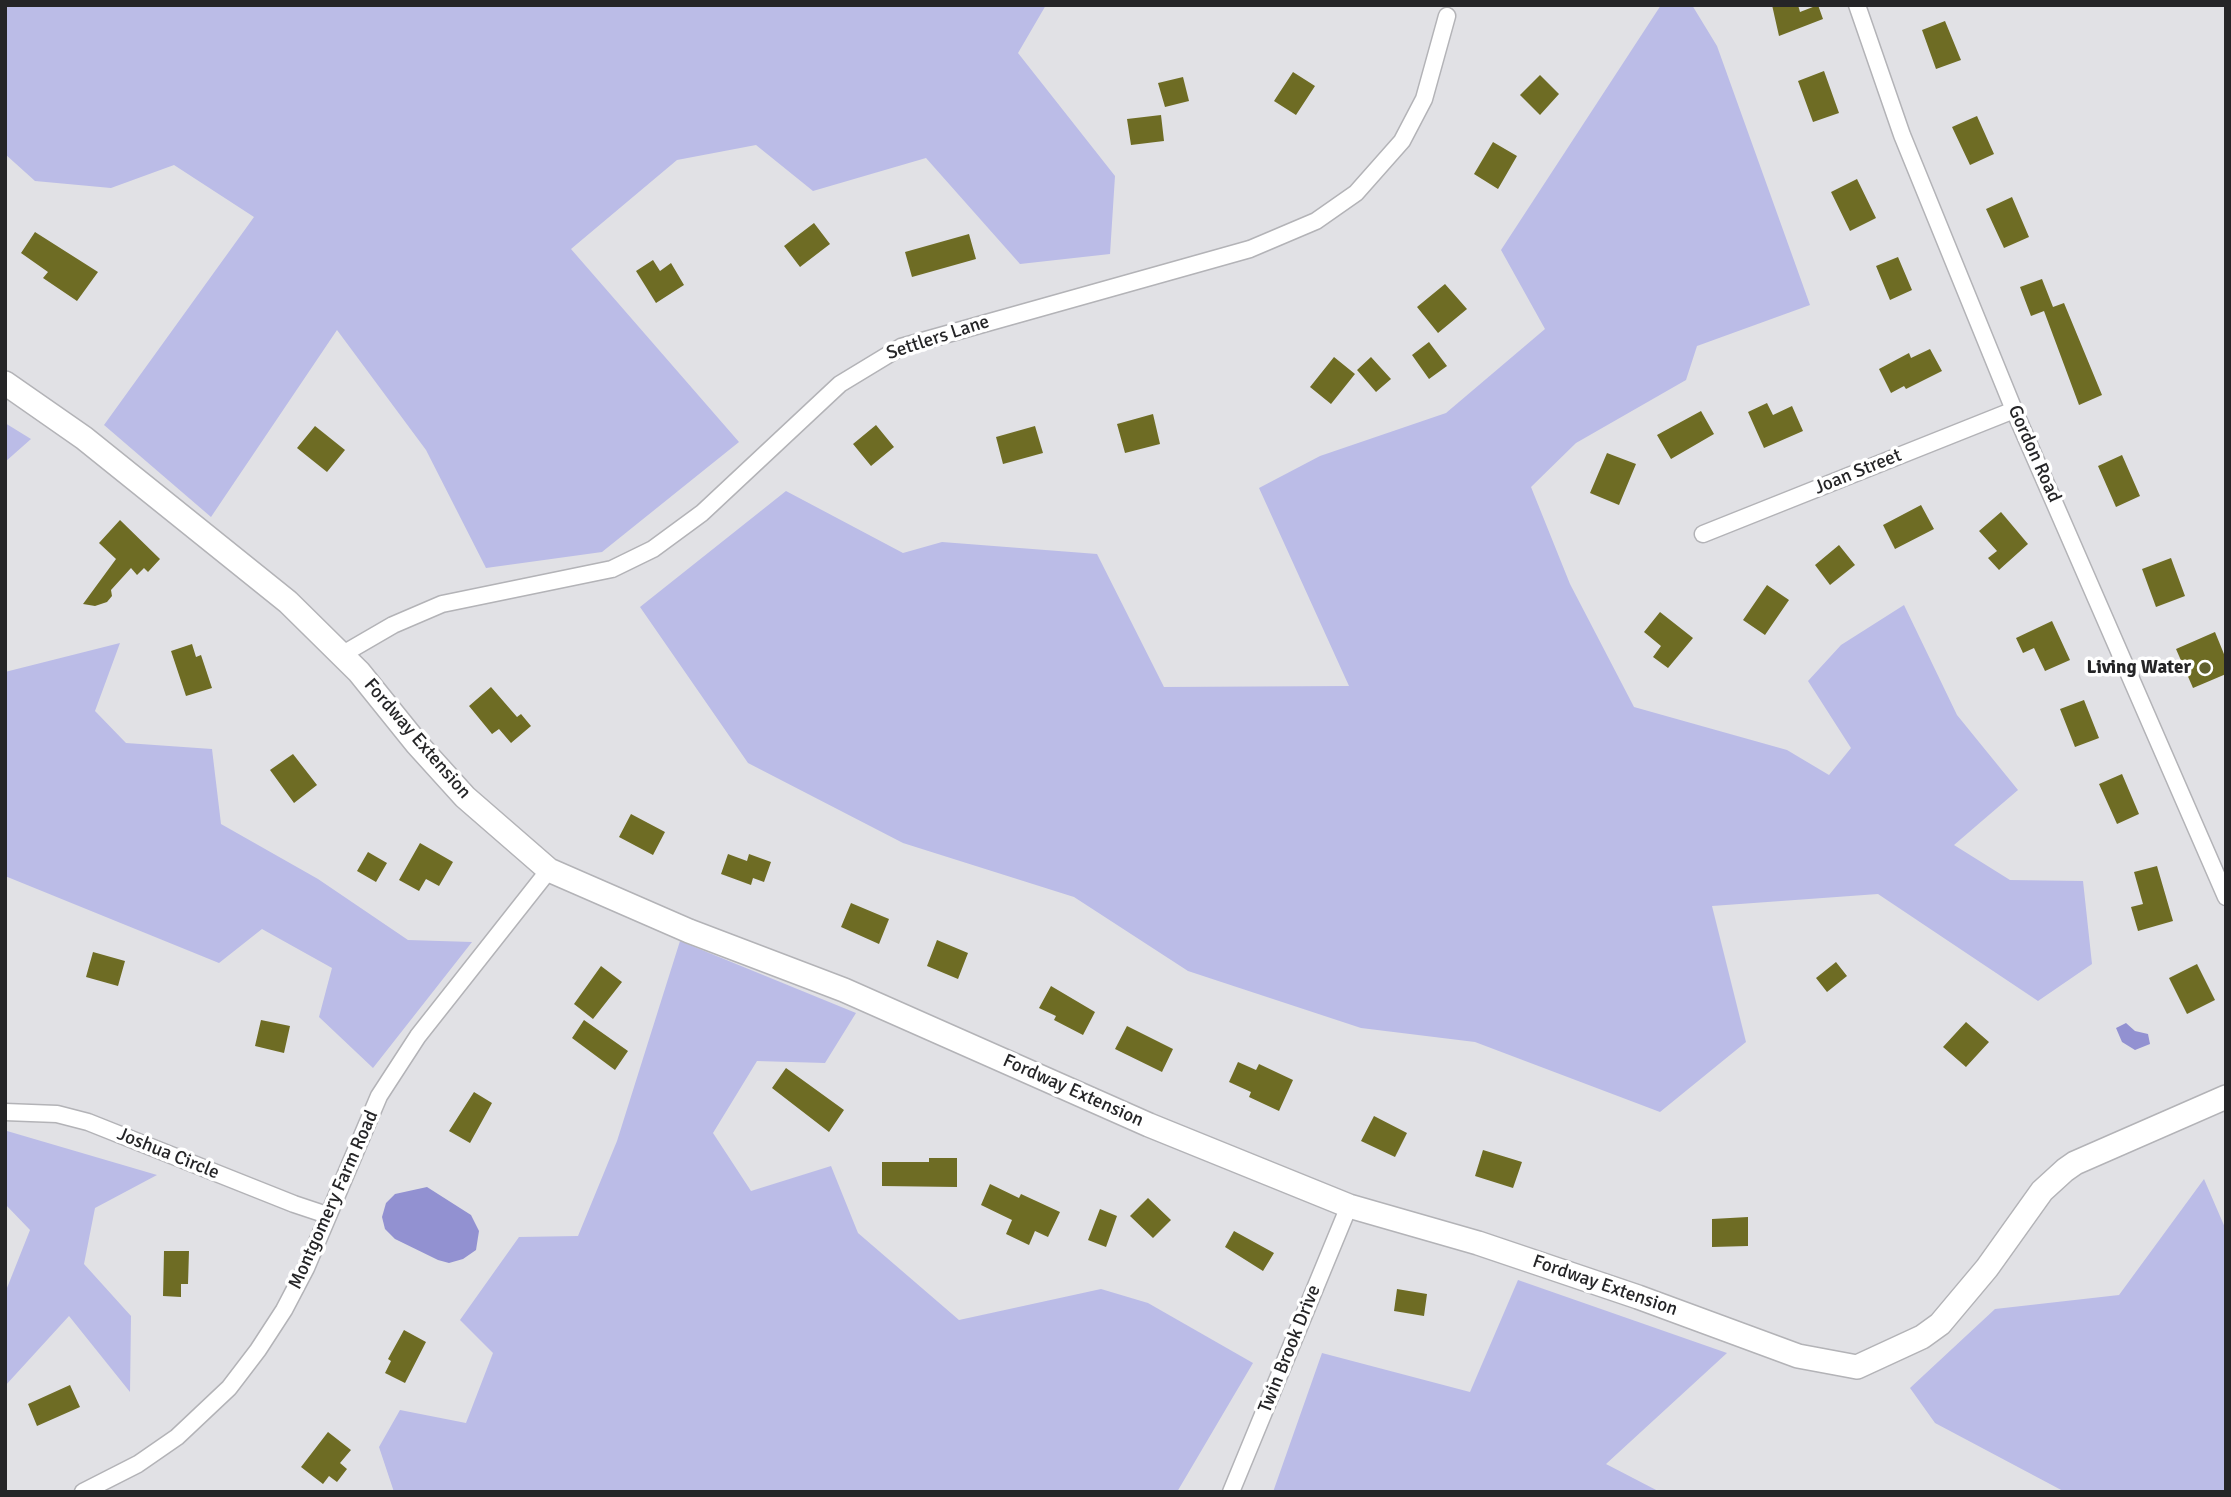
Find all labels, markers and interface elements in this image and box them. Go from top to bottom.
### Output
street label: Settlers Lane [884,311,992,365]
street label: Gordon Road [2002,402,2066,506]
street label: Joan Street [1811,444,1905,500]
place label: Living Water [2087,657,2191,679]
marker: Living Water [2197,660,2213,676]
street label: Fordway Extension [359,674,475,804]
street label: Fordway Extension [999,1050,1147,1132]
street label: Montgomery Farm Road [284,1107,384,1293]
street label: Joshua Circle [113,1123,223,1185]
street label: Fordway Extension [1530,1251,1680,1321]
street label: Twin Brook Drive [1254,1282,1326,1416]

